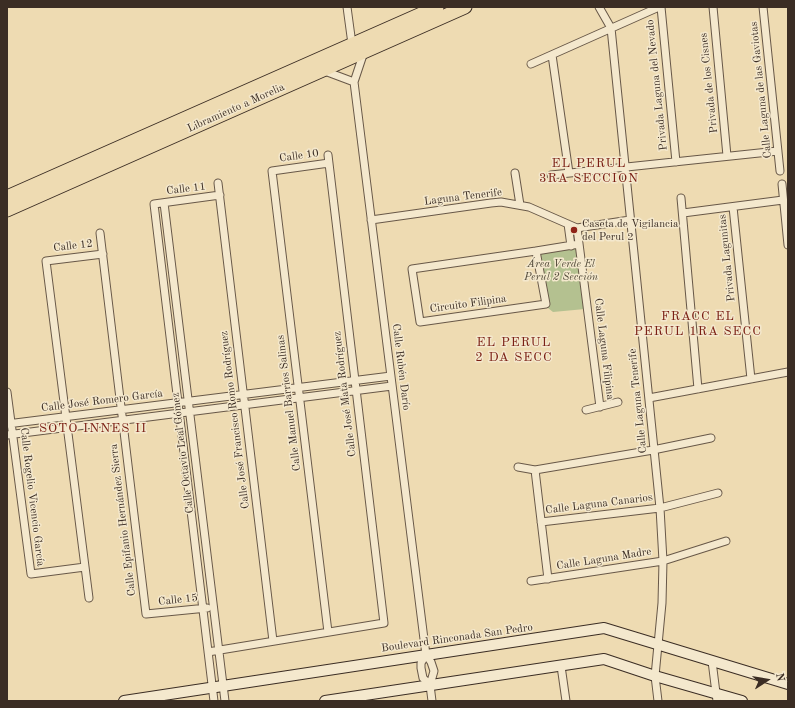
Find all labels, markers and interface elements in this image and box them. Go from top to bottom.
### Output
street label: Privada Laguna del Nevado [644,19,670,151]
street label: Calle Laguna de las Gaviotas [747,21,775,159]
street label: Privada de los Cisnes [697,32,721,134]
street label: Libramiento a Morelia [185,81,287,135]
street label: Calle 10 [278,147,320,165]
district label: EL PERUL 3RA SECCION [539,156,639,187]
street label: Calle 11 [166,180,206,198]
street label: Laguna Tenerife [423,186,503,208]
street label: Privada Lagunitas [716,214,738,302]
place label: Caseta de Vigilancia del Perul 2 [582,217,678,243]
marker: Caseta de Vigilancia del Perul 2 [569,225,579,235]
street label: Calle 12 [53,237,93,255]
park label: Área Verde El Perul 2 Sección [524,257,598,283]
street label: Circuito Filipina [429,292,507,316]
street label: Calle Laguna Filipina [591,297,617,401]
district label: FRACC EL PERUL 1RA SECC [634,309,762,340]
street label: Calle Rubén Darío [389,323,413,411]
street label: Calle José Francisco Romo Rodríguez [218,330,252,510]
street label: Calle José Mata Rodríguez [331,330,359,458]
street label: Calle Manuel Barrios Salinas [274,334,304,472]
district label: EL PERUL 2 DA SECC [475,335,553,366]
street label: Calle Laguna Tenerife [626,348,650,454]
street label: Calle José Romero García [40,387,164,415]
street label: Calle Octavio Leal Gómez [169,392,197,514]
district label: SOTO INNES II [39,421,147,437]
street label: Calle Rogelio Vicencio García [17,427,47,567]
street label: Calle Epifanio Hernández Sierra [107,443,139,597]
street label: Calle Laguna Canarios [545,491,653,517]
street label: Calle Laguna Madre [556,545,652,573]
street label: Calle 15 [158,591,198,609]
street label: Boulevard Rinconada San Pedro [380,621,534,655]
north arrow [747,660,787,700]
text: N [773,672,785,683]

